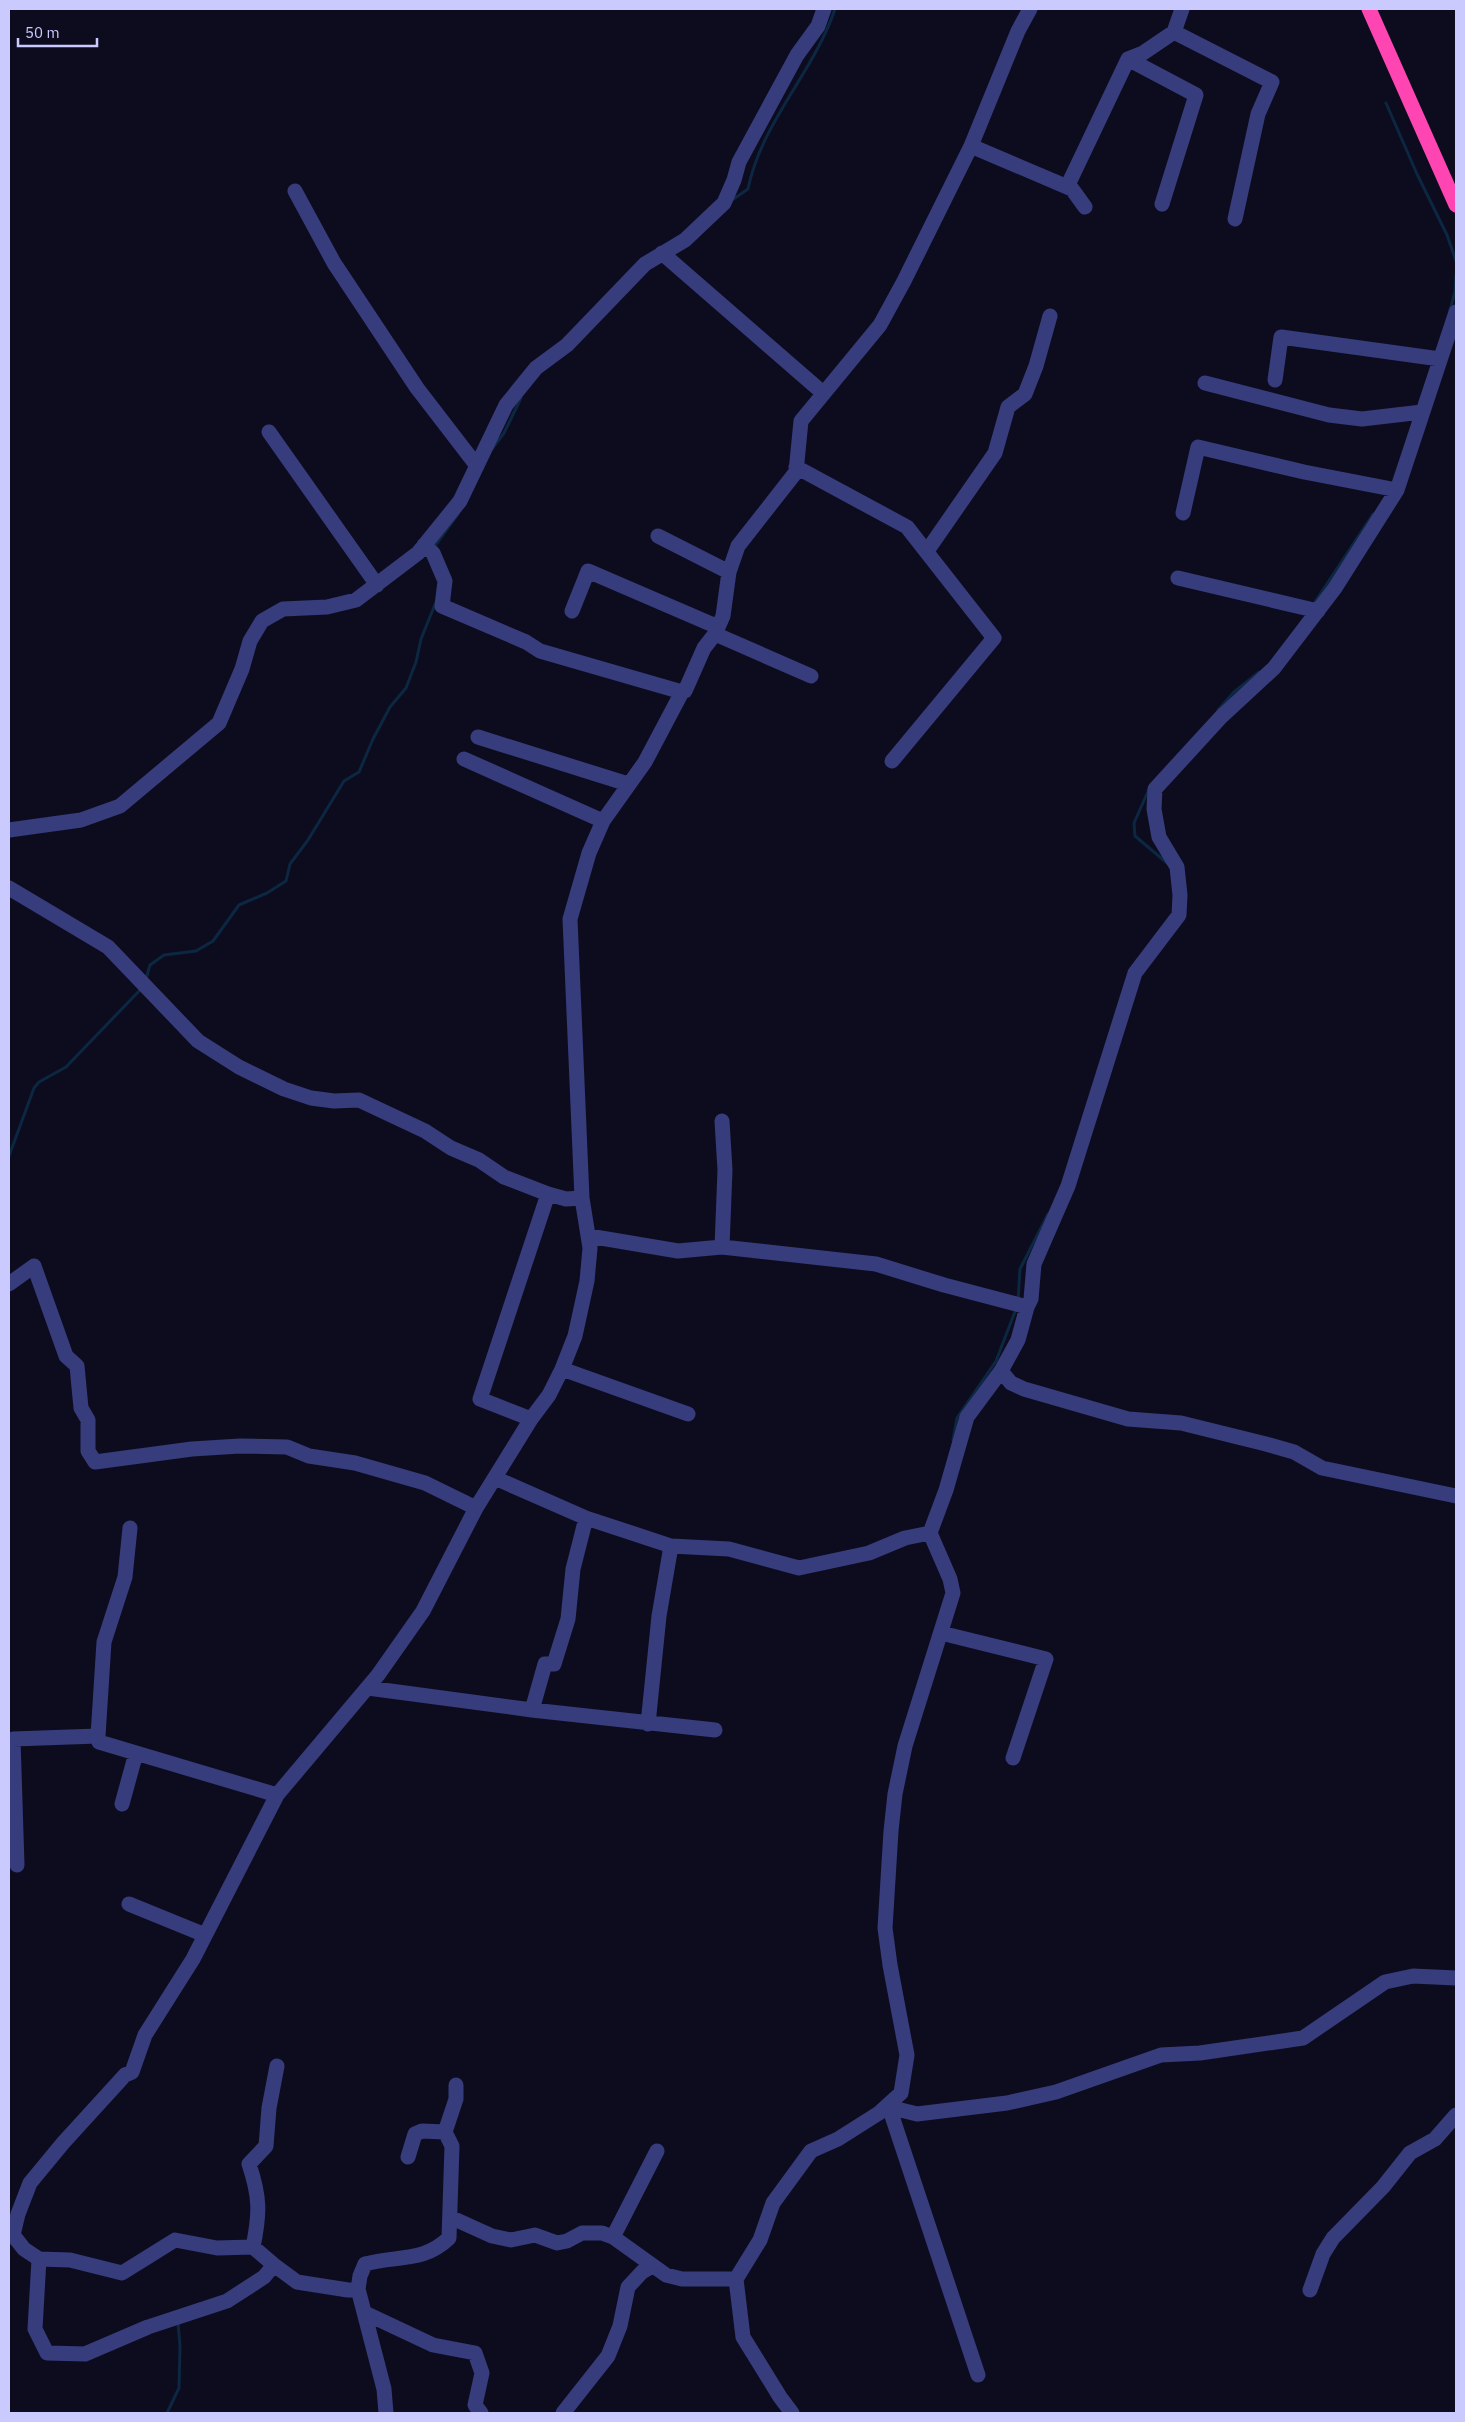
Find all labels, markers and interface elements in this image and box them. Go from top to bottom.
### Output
scale bar [18,15,96,47]
text: 50 m [25,23,60,42]

